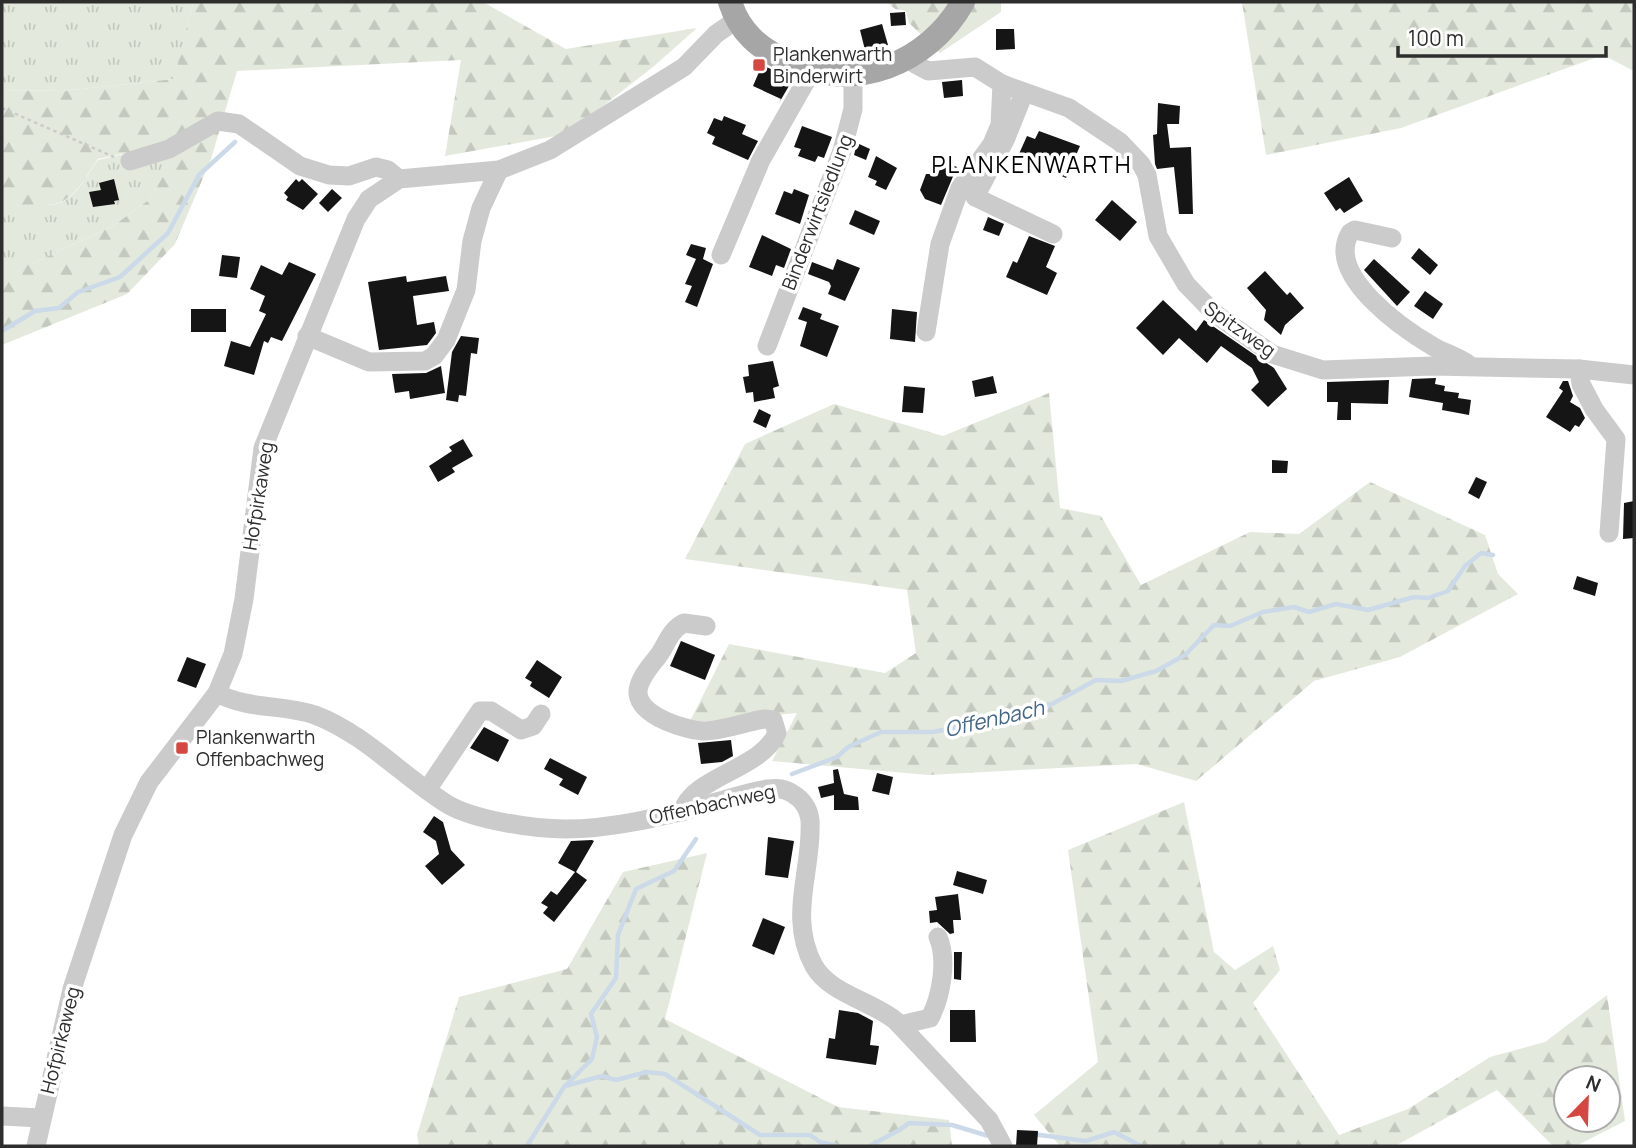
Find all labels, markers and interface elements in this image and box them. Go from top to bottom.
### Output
scale bar [1398,14,1606,58]
text: 100 m [1408,24,1464,52]
place label: Plankenwarth Binderwirt [773,41,892,89]
marker: Plankenwarth Binderwirt [751,57,767,73]
street label: Binderwirtsiedlung [775,130,859,294]
district label: PLANKENWARTH [932,148,1132,180]
street label: Spitzweg [1199,295,1281,363]
street label: Hofpirkaweg [237,440,279,552]
water label: Offenbach [941,693,1048,743]
place label: Plankenwarth Offenbachweg [196,724,324,772]
marker: Plankenwarth Offenbachweg [174,740,190,756]
street label: Offenbachweg [647,778,777,830]
street label: Hofpirkaweg [34,984,86,1096]
north arrow [1552,1064,1622,1134]
text: N [1582,1069,1605,1098]

